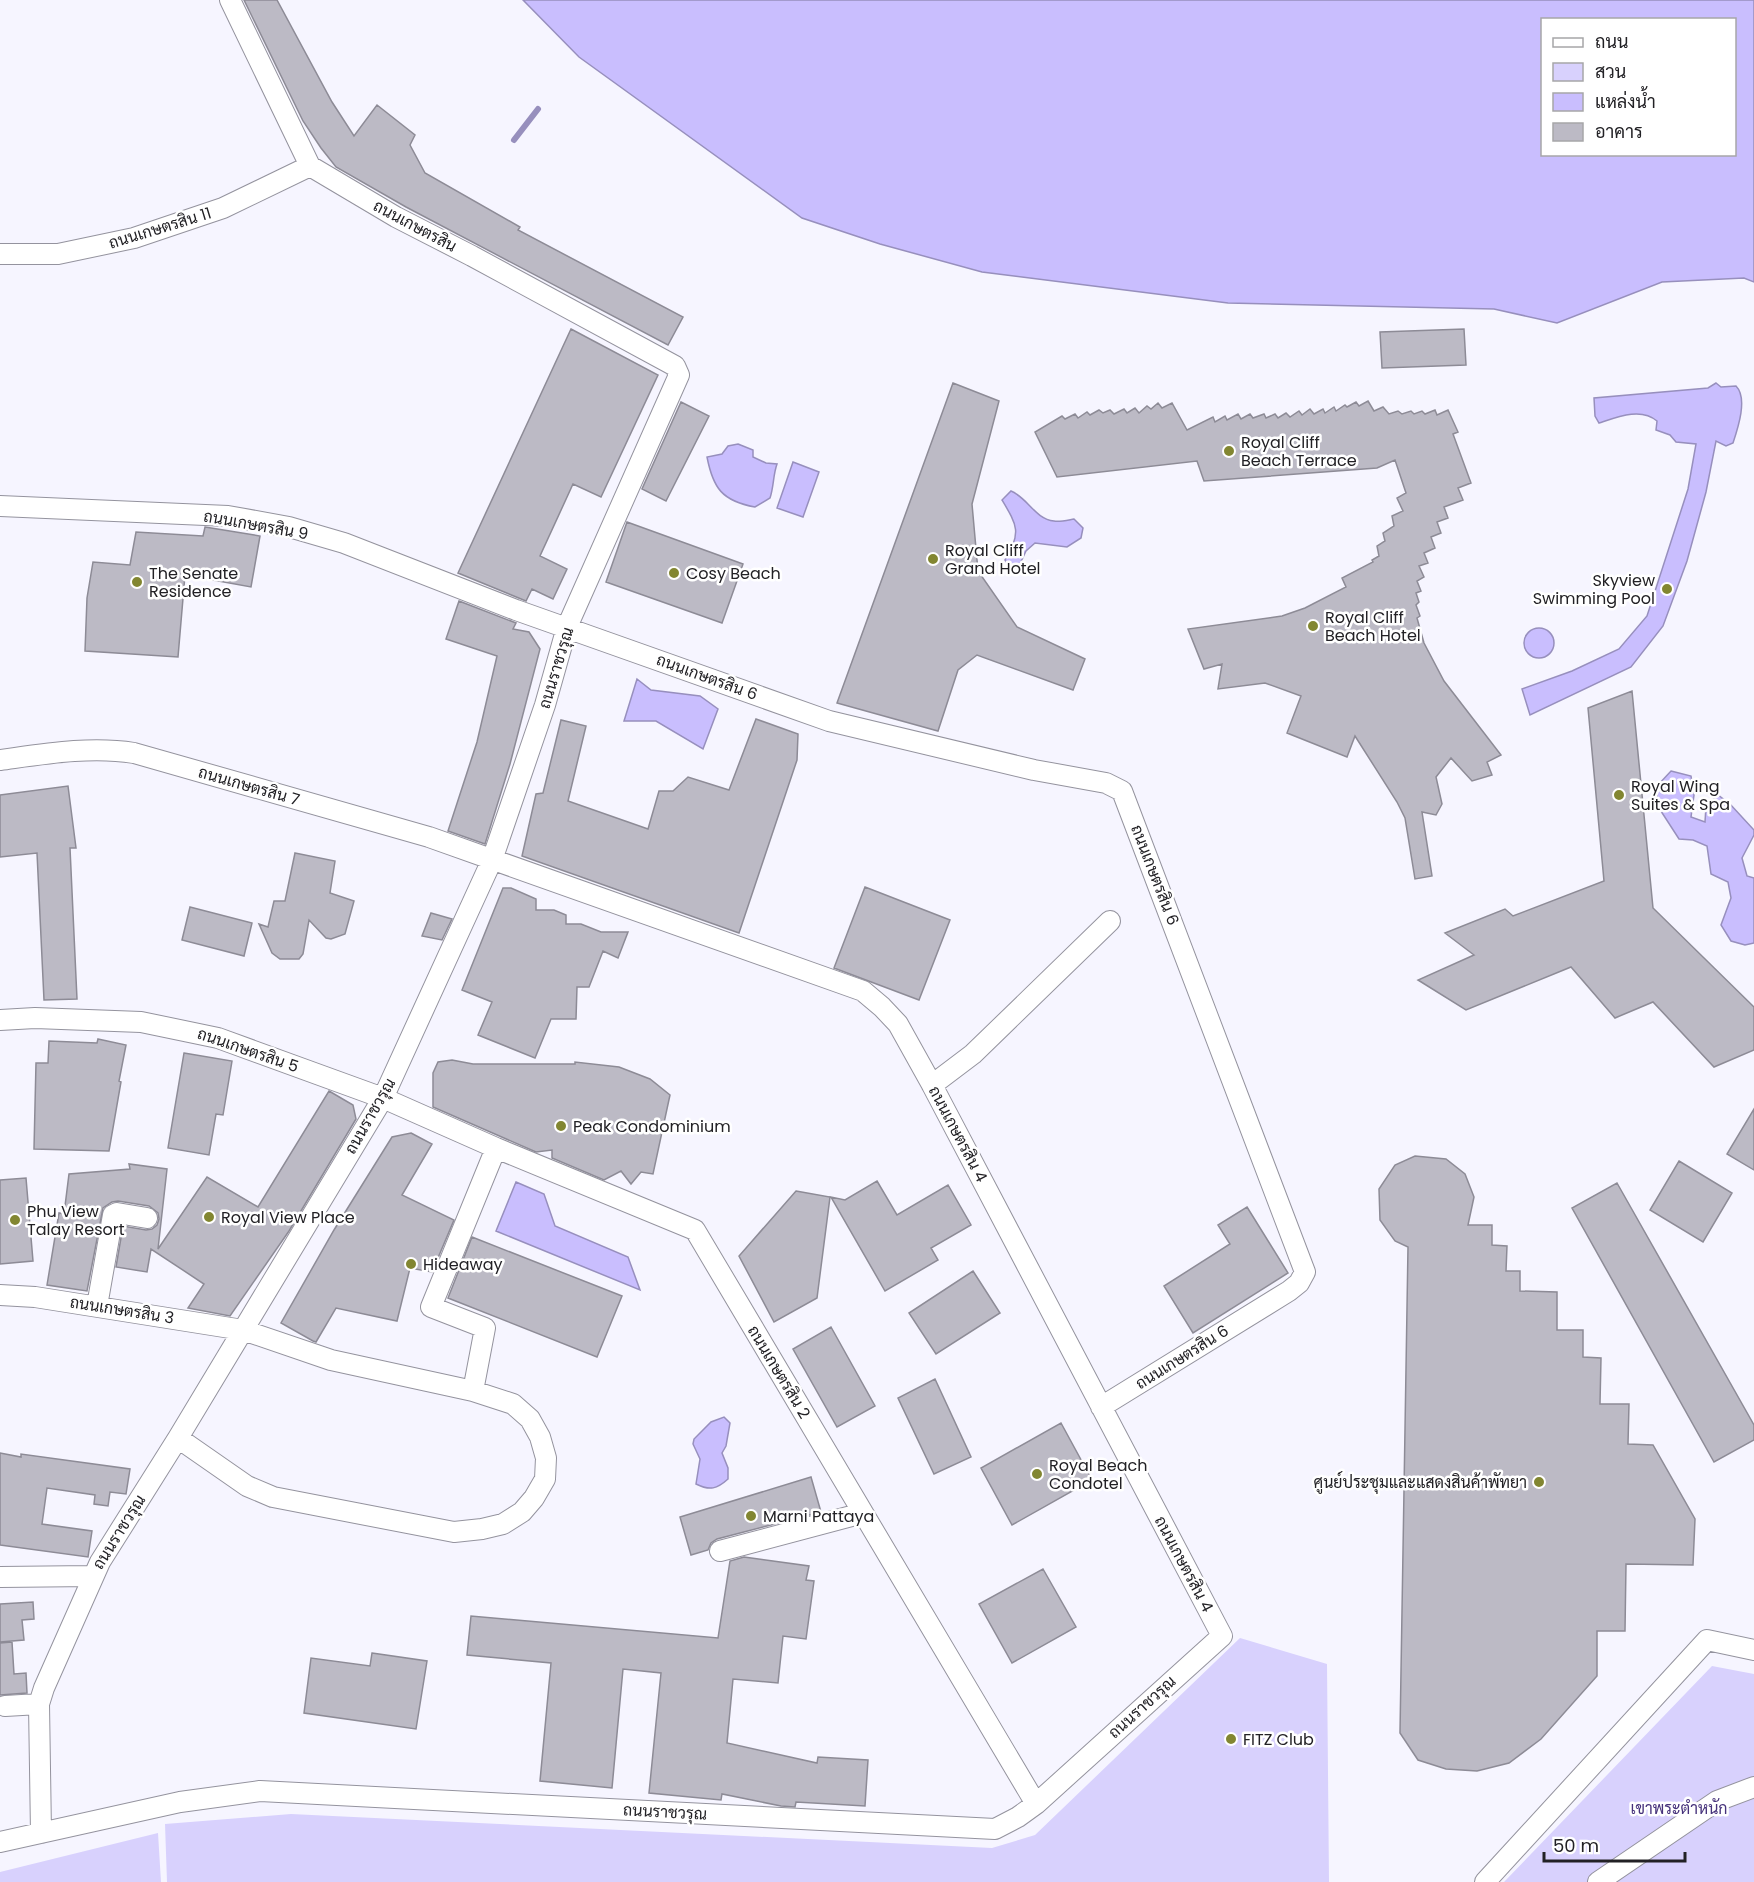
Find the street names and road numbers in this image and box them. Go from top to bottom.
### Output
street label: ถนนเกษตรสิน [369,194,461,258]
street label: ถนนเกษตรสิน 11 [106,201,214,255]
street label: ถนนเกษตรสิน 9 [202,504,310,546]
street label: ถนนราชวรุณ [533,624,579,712]
street label: ถนนเกษตรสิน 6 [653,648,761,706]
street label: ถนนเกษตรสิน 7 [196,761,303,812]
street label: ถนนเกษตรสิน 6 [1125,821,1185,929]
street label: ถนนเกษตรสิน 5 [194,1022,302,1078]
street label: ถนนราชวรุณ [339,1074,401,1158]
street label: ถนนเกษตรสิน 4 [923,1082,993,1186]
street label: ถนนเกษตรสิน 3 [68,1290,176,1330]
street label: ถนนเกษตรสิน 6 [1131,1319,1233,1395]
street label: ถนนเกษตรสิน 2 [742,1321,816,1423]
street label: ถนนราชวรุณ [87,1490,151,1574]
street label: ถนนเกษตรสิน 4 [1149,1512,1219,1616]
street label: ถนนราชวรุณ [1103,1670,1181,1744]
street label: ถนนราชวรุณ [622,1798,708,1826]

